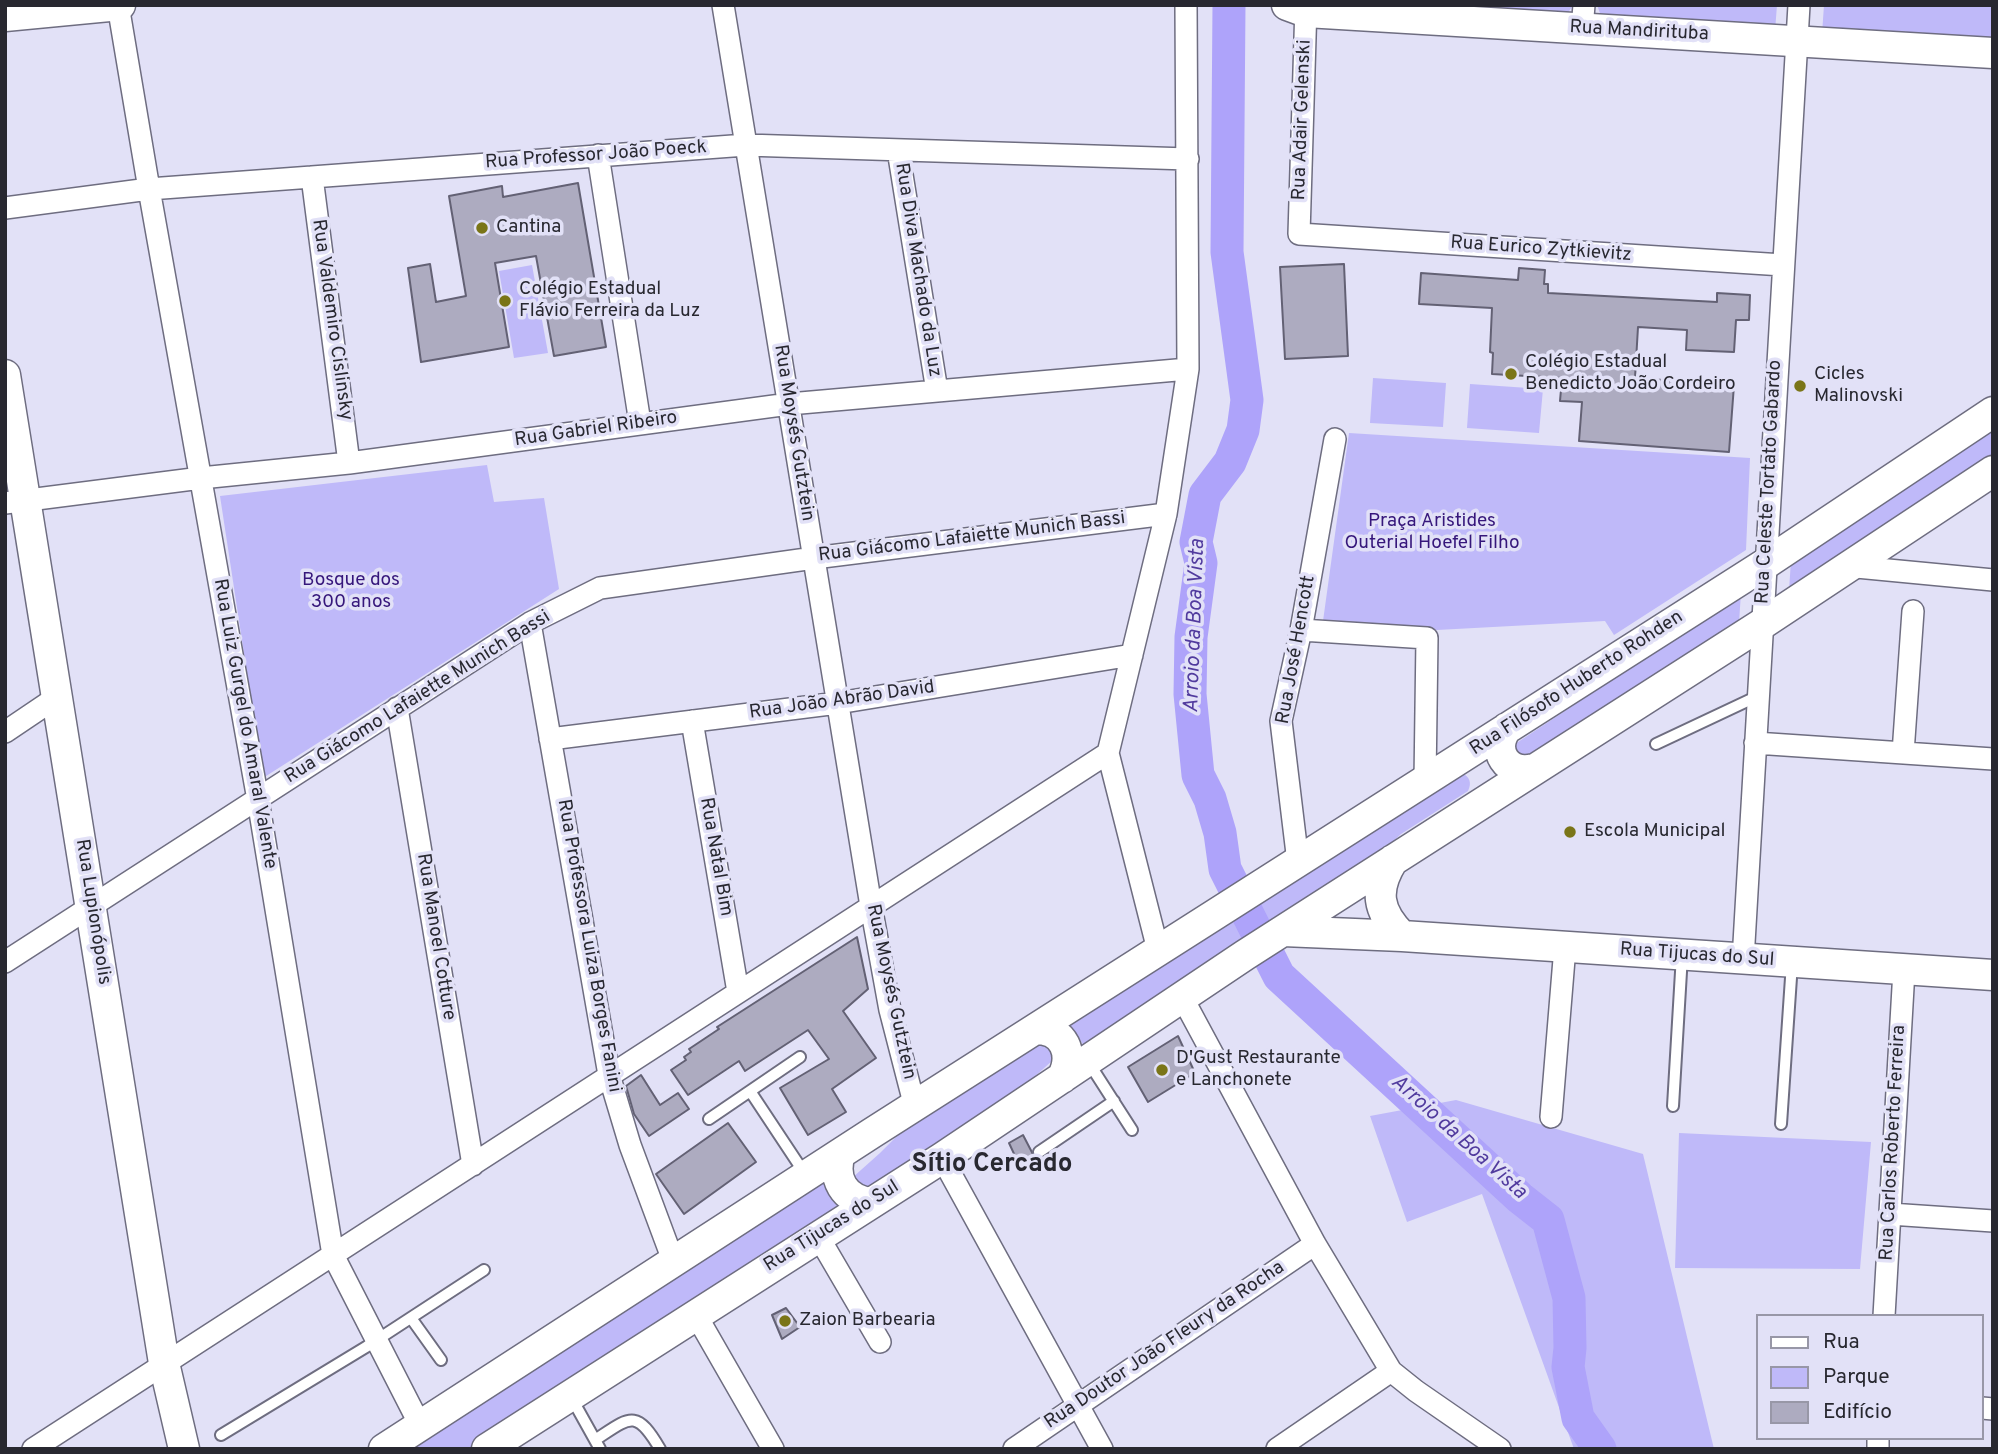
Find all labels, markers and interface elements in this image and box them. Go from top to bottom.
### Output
street label: Rua Mandirituba [1569,17,1709,47]
street label: Rua Adair Gelenski [1289,39,1317,201]
street label: Rua Professor João Poeck [484,137,708,175]
street label: Rua Diva Machado da Luz [889,161,945,379]
place label: Cantina [496,217,561,239]
street label: Rua Valdemiro Cislinsky [306,218,356,422]
marker: Cantina [474,220,490,236]
street label: Rua Eurico Zytkievitz [1450,232,1632,268]
place label: Colégio Estadual Flávio Ferreira da Luz [519,279,700,323]
marker: Colégio Estadual Flávio Ferreira da Luz [497,293,513,309]
street label: Rua Moysés Gutztein [768,343,818,523]
place label: Colégio Estadual Benedicto João Cordeiro [1525,352,1736,396]
street label: Rua Celeste Tortato Gabardo [1752,359,1788,605]
place label: Cicles Malinovski [1814,364,1903,408]
marker: Colégio Estadual Benedicto João Cordeiro [1503,366,1519,382]
marker: Cicles Malinovski [1792,378,1808,394]
street label: Rua Gabriel Ribeiro [513,407,679,453]
street label: Rua Giácomo Lafaiette Munich Bassi [817,508,1127,568]
park label: Praça Aristides Outerial Hoefel Filho [1344,511,1520,555]
water label: Arroio da Boa Vista [1180,539,1212,713]
park label: Bosque dos 300 anos [302,570,400,614]
street label: Rua José Hencott [1273,574,1321,726]
street label: Rua Luiz Gurgel do Amaral Valente [207,577,281,871]
street label: Rua Giácomo Lafaiette Munich Bassi [281,606,555,790]
street label: Rua Filósofo Huberto Rohden [1466,607,1688,761]
street label: Rua João Abrão David [748,677,936,725]
street label: Rua Natal Bim [693,796,737,918]
street label: Rua Professora Luiza Borges Fanini [551,798,625,1094]
place label: Escola Municipal [1584,821,1725,843]
marker: Escola Municipal [1562,824,1578,840]
street label: Rua Lupionópolis [69,838,115,986]
street label: Rua Manoel Cotture [411,852,459,1022]
street label: Rua Moysés Gutztein [860,902,920,1082]
street label: Rua Tijucas do Sul [1619,939,1775,973]
street label: Rua Carlos Roberto Ferreira [1876,1025,1912,1261]
place label: D'Gust Restaurante e Lanchonete [1176,1048,1341,1092]
marker: D'Gust Restaurante e Lanchonete [1154,1062,1170,1078]
water label: Arroio da Boa Vista [1385,1070,1531,1206]
district label: Sítio Cercado [911,1150,1073,1182]
street label: Rua Tijucas do Sul [760,1176,904,1278]
street label: Rua Doutor João Fleury da Rocha [1041,1257,1289,1435]
place label: Zaion Barbearia [799,1310,935,1332]
marker: Zaion Barbearia [777,1313,793,1329]
legend [1756,1314,1984,1440]
text: Rua [1823,1329,1860,1356]
text: Parque [1823,1364,1890,1391]
text: Edifício [1823,1399,1892,1426]

